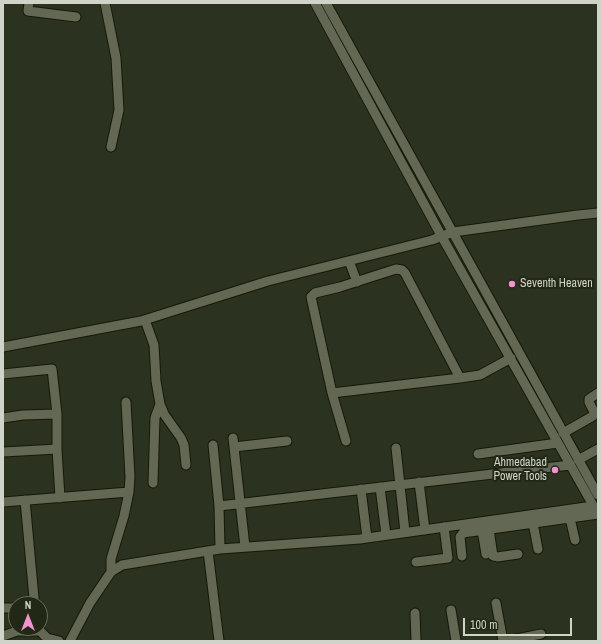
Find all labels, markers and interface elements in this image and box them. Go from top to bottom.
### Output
place label: Seventh Heaven [520,277,593,291]
marker: Seventh Heaven [507,279,517,289]
place label: Ahmedabad Power Tools [493,456,547,484]
marker: Ahmedabad Power Tools [550,465,560,475]
north arrow [8,596,48,636]
text: N [25,598,31,612]
scale bar [465,610,574,636]
text: 100 m [470,617,497,633]

